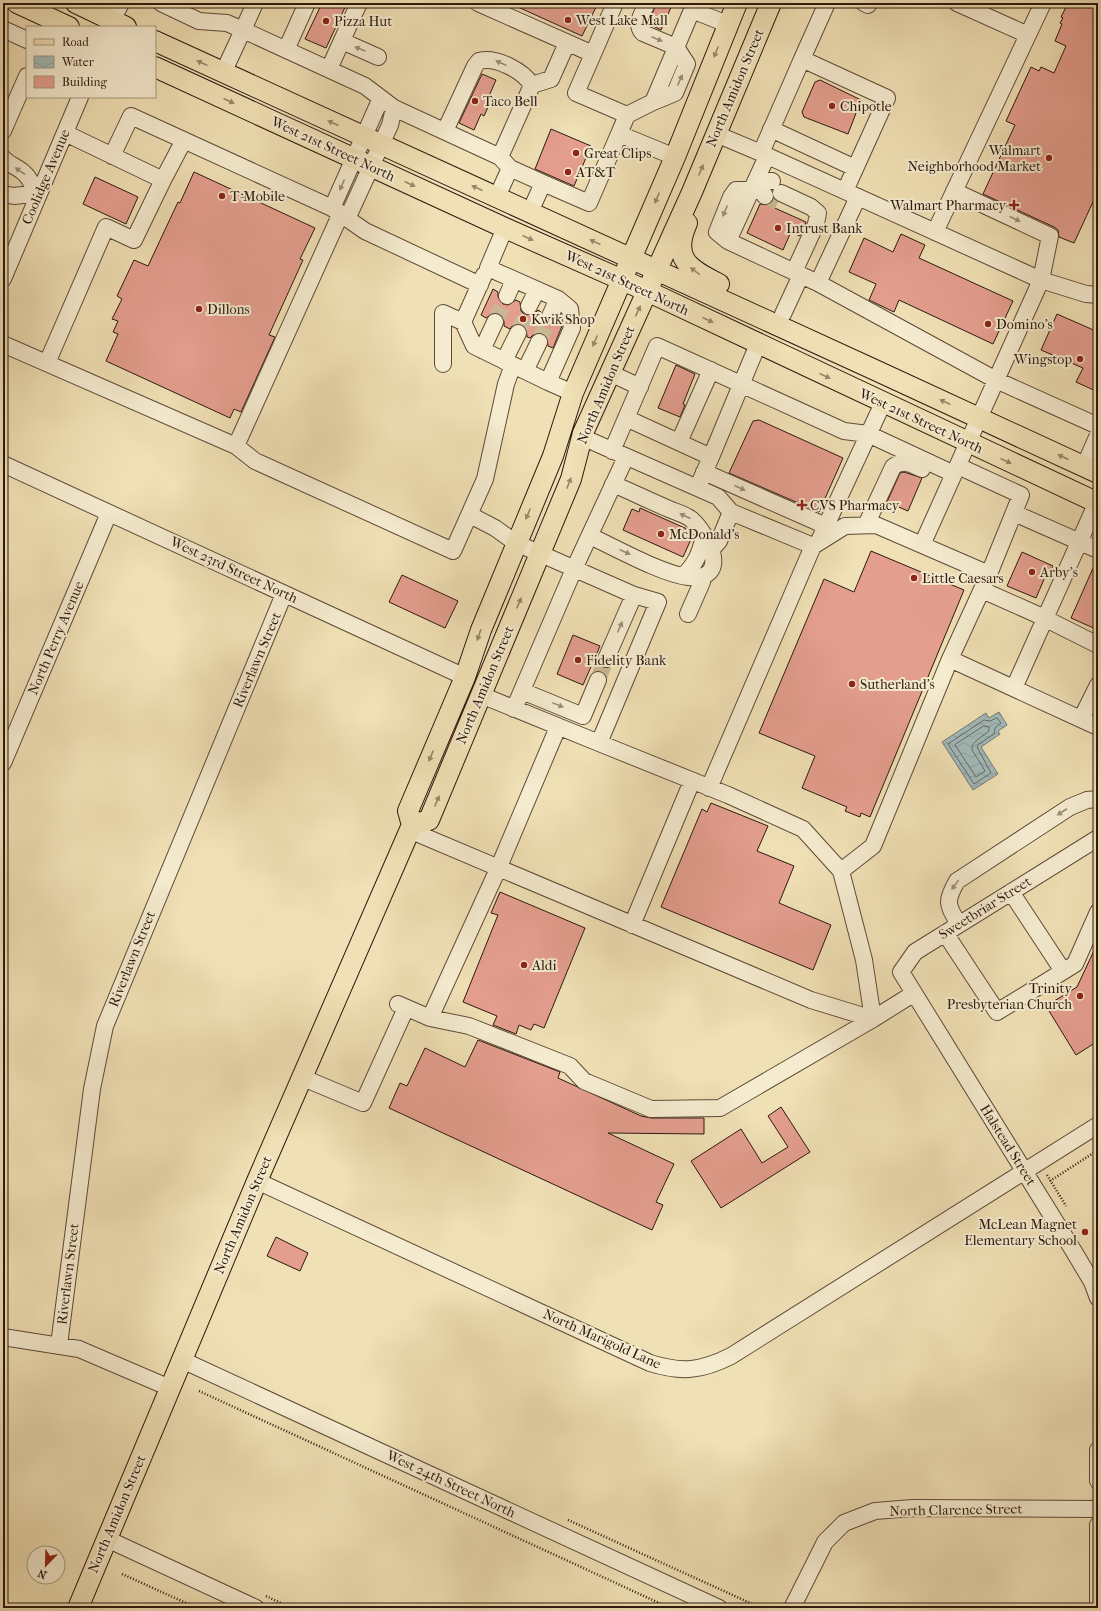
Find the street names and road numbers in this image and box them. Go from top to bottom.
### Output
street label: North Amidon Street [702,26,768,150]
street label: West 21st Street North [268,112,398,185]
street label: Coolidge Avenue [18,127,74,227]
street label: West 21st Street North [562,246,692,319]
street label: North Amidon Street [573,323,639,447]
street label: West 21st Street North [856,384,986,457]
street label: West 23rd Street North [167,533,300,607]
street label: North Perry Avenue [24,579,88,697]
street label: Riverlawn Street [229,610,285,710]
street label: North Amidon Street [452,623,518,747]
street label: Sweetbriar Street [936,873,1034,943]
street label: Riverlawn Street [105,908,159,1010]
street label: Halstead Street [976,1101,1040,1189]
street label: North Amidon Street [210,1153,276,1277]
street label: Riverlawn Street [53,1222,83,1326]
street label: North Marigold Lane [540,1305,664,1373]
street label: West 24th Street North [383,1446,518,1521]
street label: North Amidon Street [84,1452,150,1576]
street label: North Clarence Street [889,1500,1023,1520]

